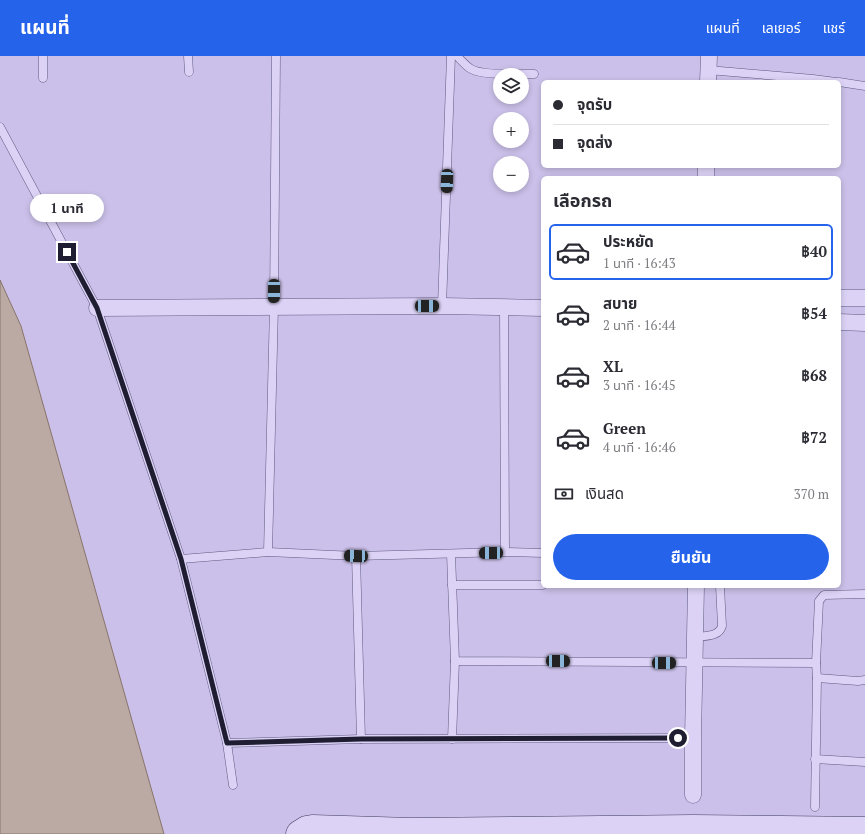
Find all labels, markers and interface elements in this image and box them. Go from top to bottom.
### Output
text: แผนที่ [20,14,70,39]
text: แผนที่ [706,18,740,37]
text: เลเยอร์ [762,18,801,37]
text: แชร์ [823,18,845,37]
map controls [493,68,529,192]
button: layers [493,68,529,104]
text: จุดรับ [577,94,612,114]
button: + [493,112,529,148]
text: จุดส่ง [577,132,613,152]
button: − [493,156,529,192]
car [441,169,453,193]
text: เลือกรถ [553,188,612,212]
callout: 1 นาที [30,194,104,222]
text: 1 นาที [50,199,84,217]
text: ประหยัด [603,231,654,251]
icon: car [555,234,591,270]
text: ฿40 [801,241,827,261]
route end [58,243,76,261]
text: 1 นาที · 16:43 [603,254,676,272]
car [268,279,280,303]
text: สบาย [603,293,637,313]
icon: car [555,296,591,332]
car [415,300,439,312]
text: ฿54 [801,303,827,323]
text: 2 นาที · 16:44 [603,316,676,334]
text: XL [603,356,623,376]
icon: car [555,358,591,394]
text: ฿68 [801,365,827,385]
text: 3 นาที · 16:45 [603,376,676,394]
text: Green [603,418,646,438]
icon: car [555,420,591,456]
text: ฿72 [801,427,827,447]
text: 4 นาที · 16:46 [603,438,676,456]
icon: cash [553,483,575,505]
text: เงินสด [585,483,624,503]
text: 370 m [794,485,829,503]
button: ยืนยัน [553,534,829,580]
car [479,547,503,559]
car [344,550,368,562]
car [546,655,570,667]
car [652,657,676,669]
route start [669,729,687,747]

